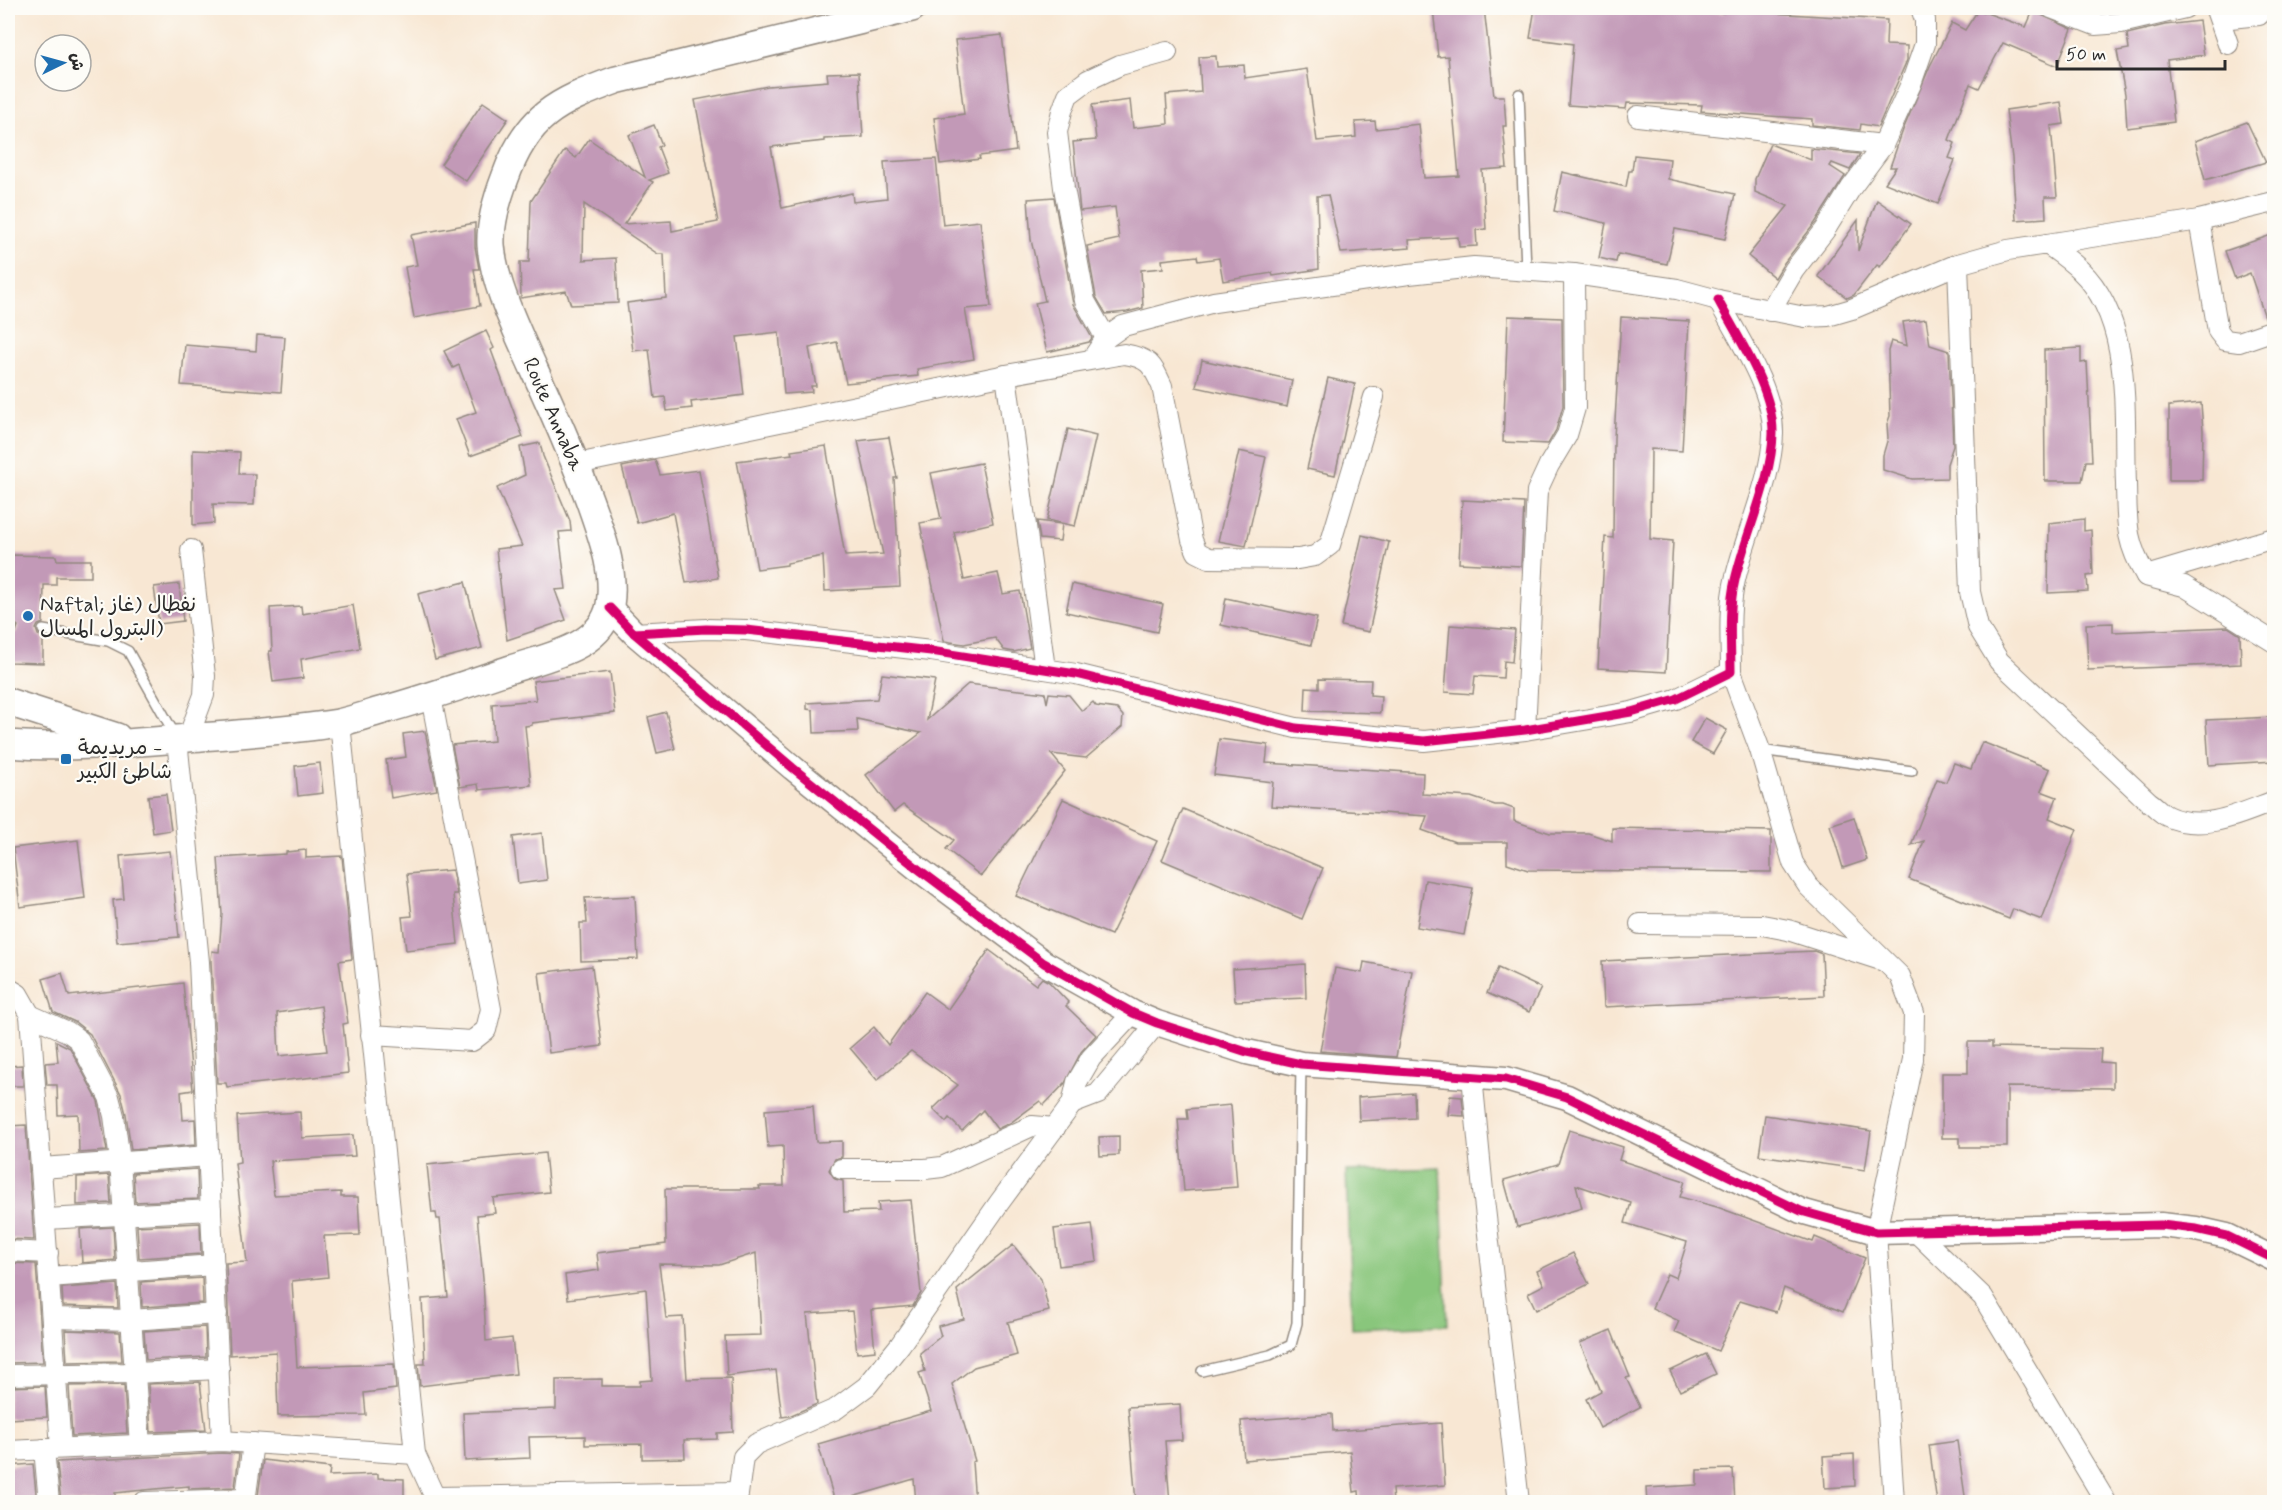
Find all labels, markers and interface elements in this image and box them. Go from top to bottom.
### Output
north arrow [33,33,93,93]
scale bar [2057,33,2225,71]
text: 50 m [2066,43,2106,67]
text: ش [65,52,88,72]
street label: Route Annaba [516,353,591,476]
place label: Naftal; نفطال (غاز البترول المسال) [40,591,196,643]
marker: Naftal; نفطال (غاز البترول المسال) [21,609,35,623]
place label: مريديمة - شاطئ الكبير [76,734,172,786]
marker: مريديمة - شاطئ الكبير [59,752,73,766]

